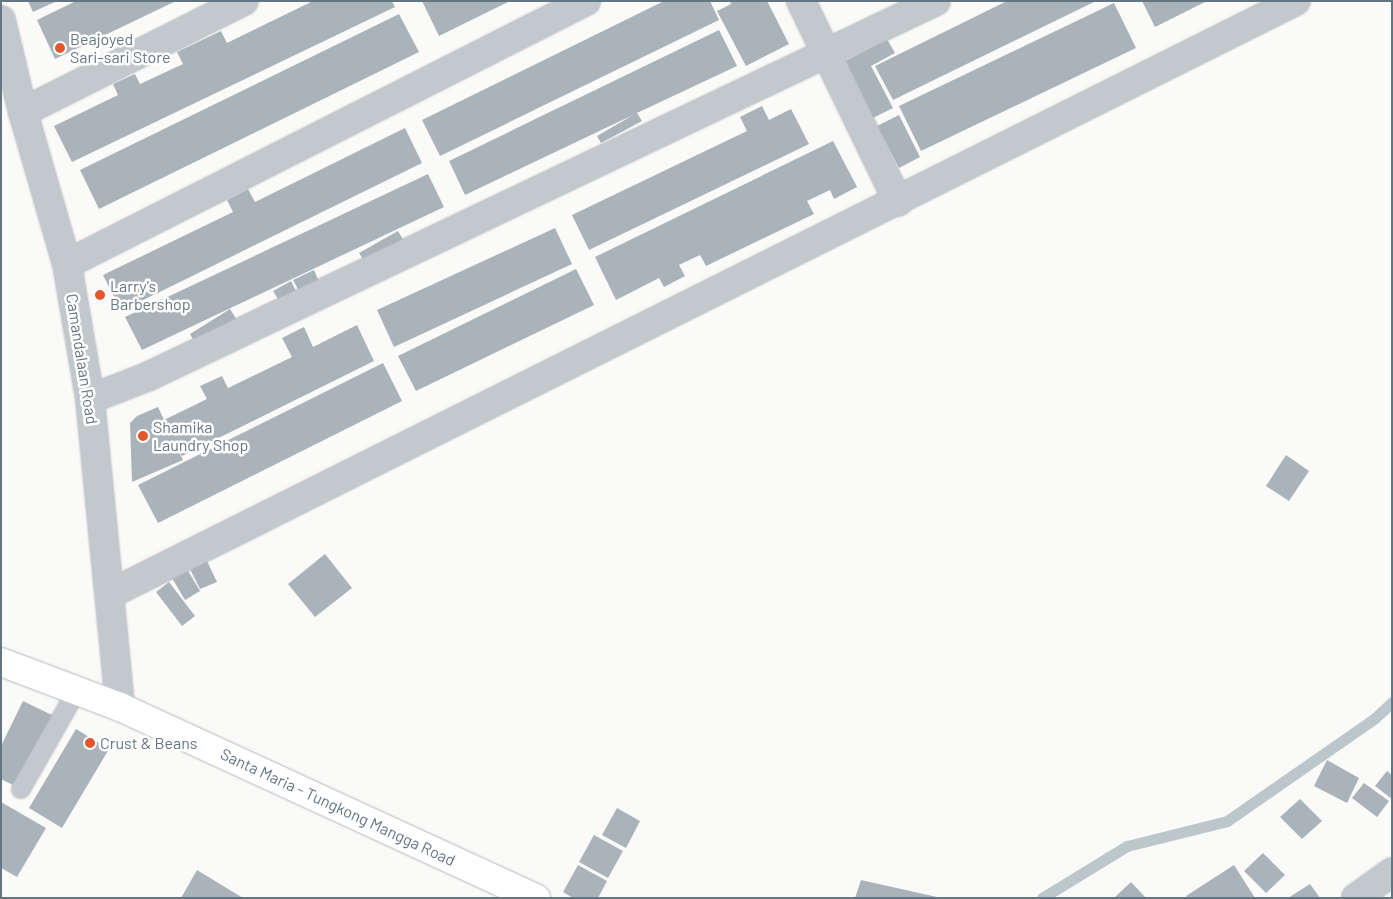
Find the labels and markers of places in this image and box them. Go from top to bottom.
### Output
place label: Beajoyed Sari-sari Store [70,29,171,67]
marker: Beajoyed Sari-sari Store [54,42,66,54]
place label: Larry's Barbershop [110,276,191,314]
marker: Larry's Barbershop [94,289,106,301]
place label: Shamika Laundry Shop [153,417,248,455]
marker: Shamika Laundry Shop [137,430,149,442]
place label: Crust & Beans [100,733,198,753]
marker: Crust & Beans [84,737,96,749]

